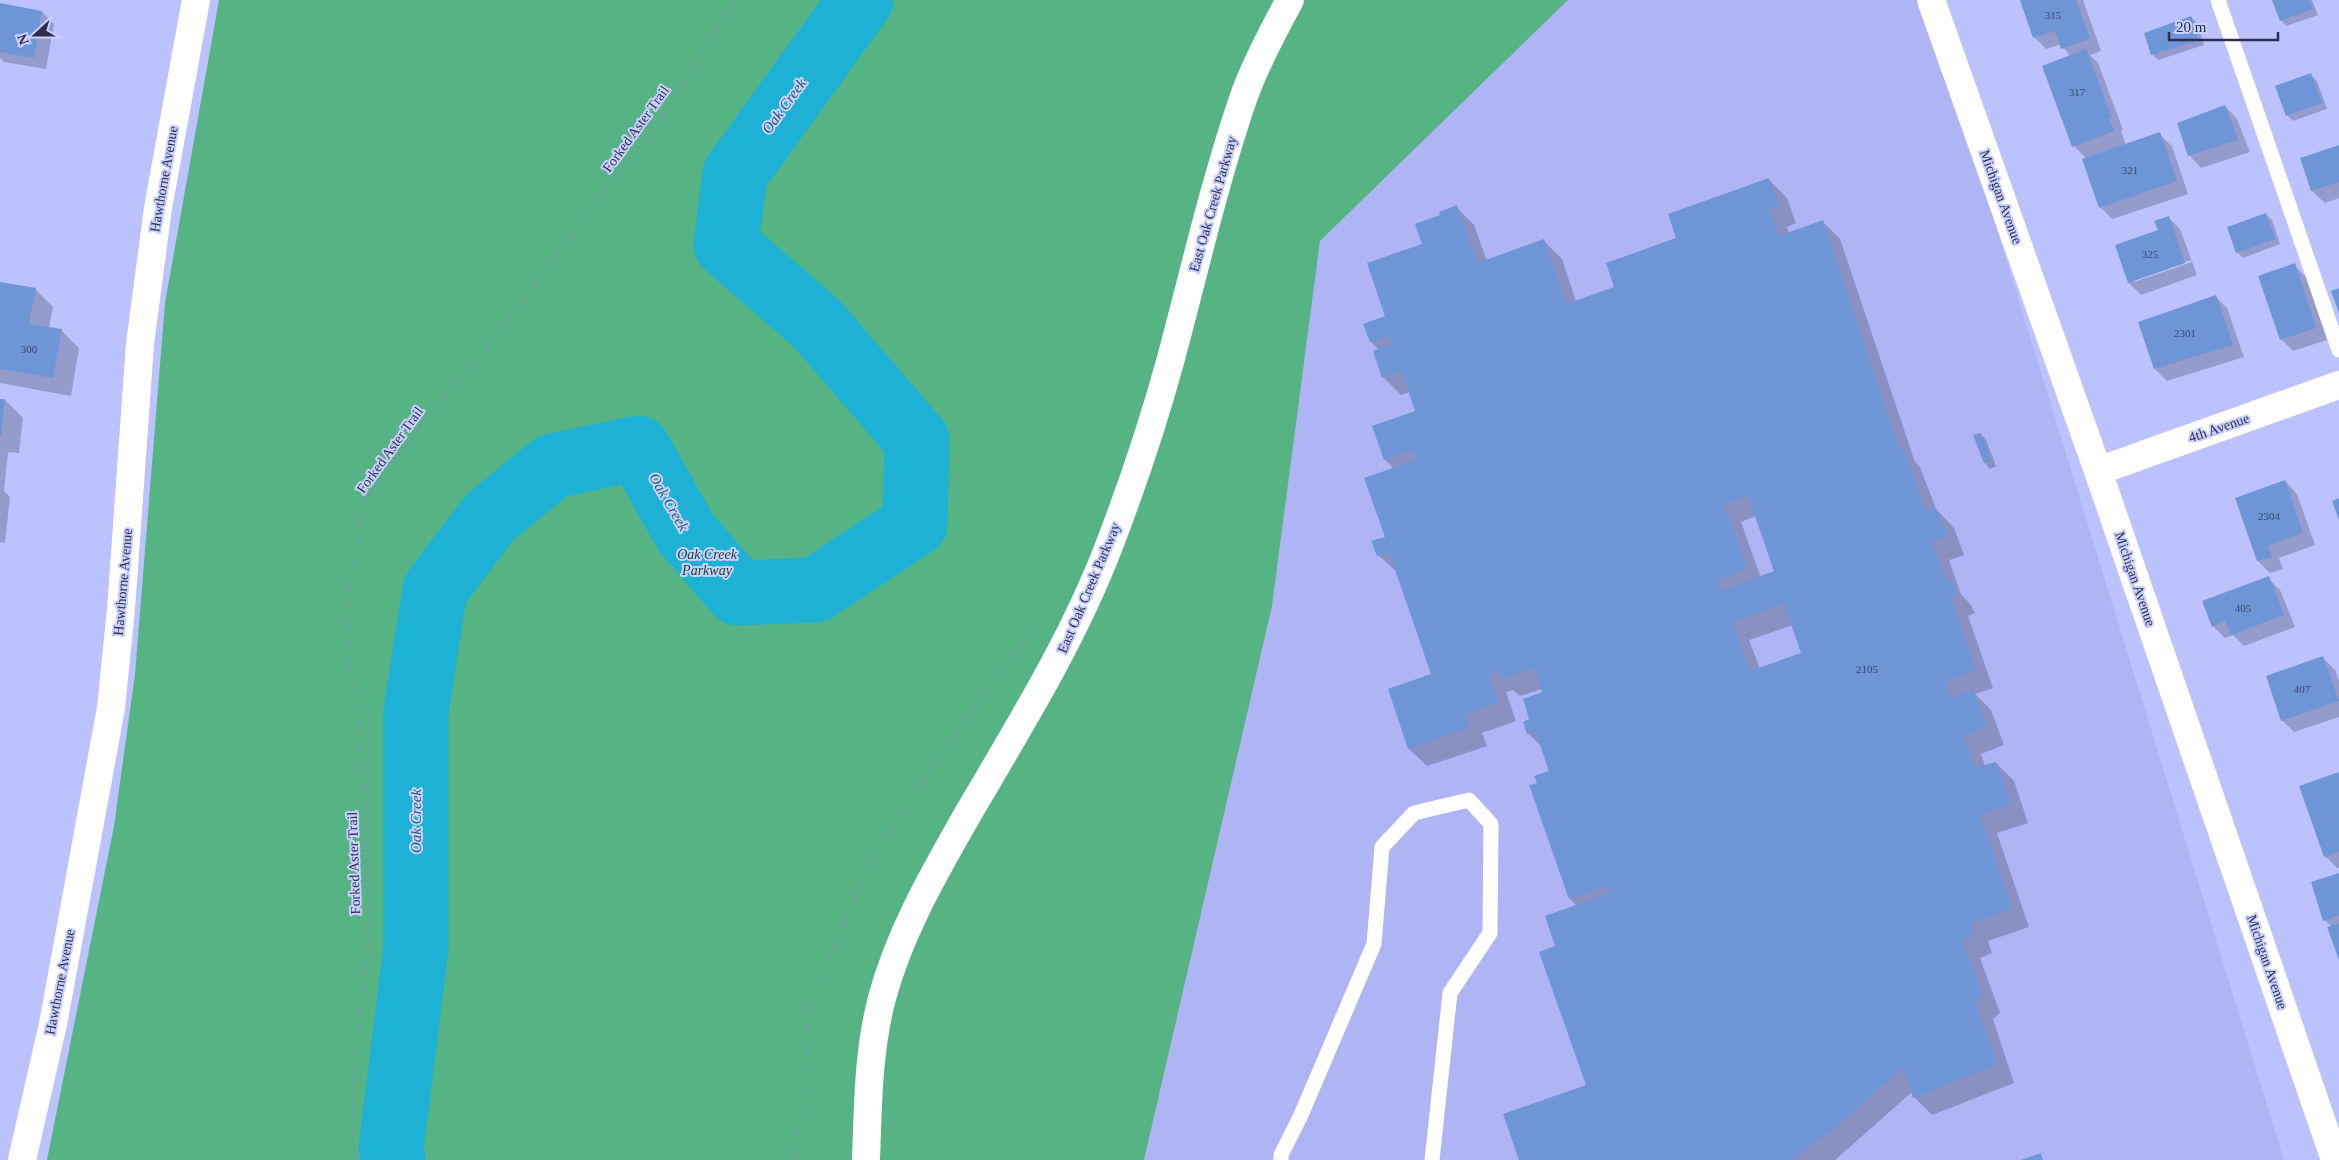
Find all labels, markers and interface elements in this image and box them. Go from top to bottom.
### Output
house number: 315 [2045,9,2062,21]
north arrow [10,10,60,60]
scale bar [2169,10,2278,42]
text: 20 m [2176,19,2207,35]
text: N [15,32,32,47]
water label: Oak Creek [759,75,809,137]
street label: Forked Aster Trail [600,83,672,175]
house number: 317 [2069,86,2086,98]
street label: Hawthorne Avenue [147,125,181,233]
street label: East Oak Creek Parkway [1186,134,1240,274]
street label: Michigan Avenue [1977,148,2025,246]
house number: 321 [2122,164,2138,176]
house number: 325 [2142,248,2159,260]
house number: 2301 [2174,327,2196,339]
house number: 300 [21,343,38,355]
street label: Forked Aster Trail [354,404,426,496]
street label: 4th Avenue [2187,411,2251,445]
water label: Oak Creek [646,470,692,534]
house number: 2304 [2258,510,2281,522]
street label: East Oak Creek Parkway [1055,520,1123,656]
street label: Hawthorne Avenue [111,528,135,636]
street label: Michigan Avenue [2112,530,2158,628]
park label: Oak Creek Parkway [677,547,738,578]
house number: 405 [2235,602,2252,614]
house number: 2105 [1856,663,1879,675]
house number: 407 [2294,683,2311,695]
water label: Oak Creek [408,789,424,853]
street label: Forked Aster Trail [345,811,363,915]
street label: Michigan Avenue [2244,913,2290,1011]
street label: Hawthorne Avenue [42,928,78,1036]

